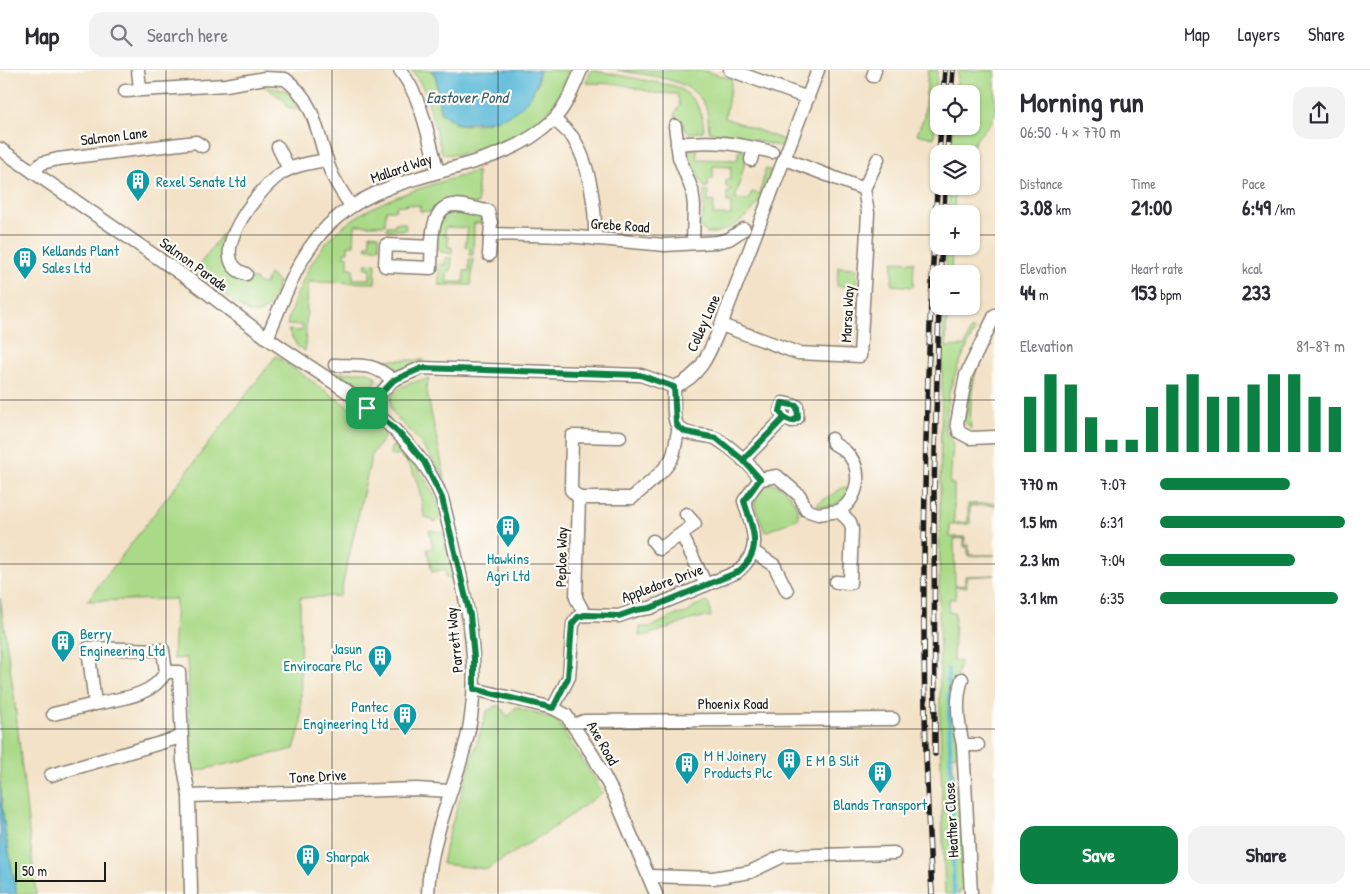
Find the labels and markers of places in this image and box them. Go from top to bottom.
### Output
building icon: Rexel Senate Ltd [125,168,151,202]
place label: Rexel Senate Ltd [156,171,246,192]
place label: Kellands Plant Sales Ltd [42,240,120,278]
building icon: Kellands Plant Sales Ltd [12,246,38,280]
pin [346,387,388,429]
building icon: Hawkins Agri Ltd [495,514,521,548]
place label: Hawkins Agri Ltd [486,548,530,586]
place label: Berry Engineering Ltd [80,623,165,661]
building icon: Berry Engineering Ltd [50,629,76,663]
place label: Jasun Envirocare Plc [283,638,362,676]
building icon: Jasun Envirocare Plc [367,644,393,678]
place label: Pantec Engineering Ltd [303,696,388,734]
building icon: Pantec Engineering Ltd [392,702,418,736]
place label: M H Joinery Products Plc [704,745,772,783]
building icon: E M B Slit [776,747,802,781]
place label: E M B Slit [806,750,860,771]
building icon: M H Joinery Products Plc [674,751,700,785]
building icon: Blands Transport [867,760,893,794]
place label: Blands Transport [833,794,928,815]
building icon: Sharpak [295,843,321,877]
place label: Sharpak [326,846,369,867]

